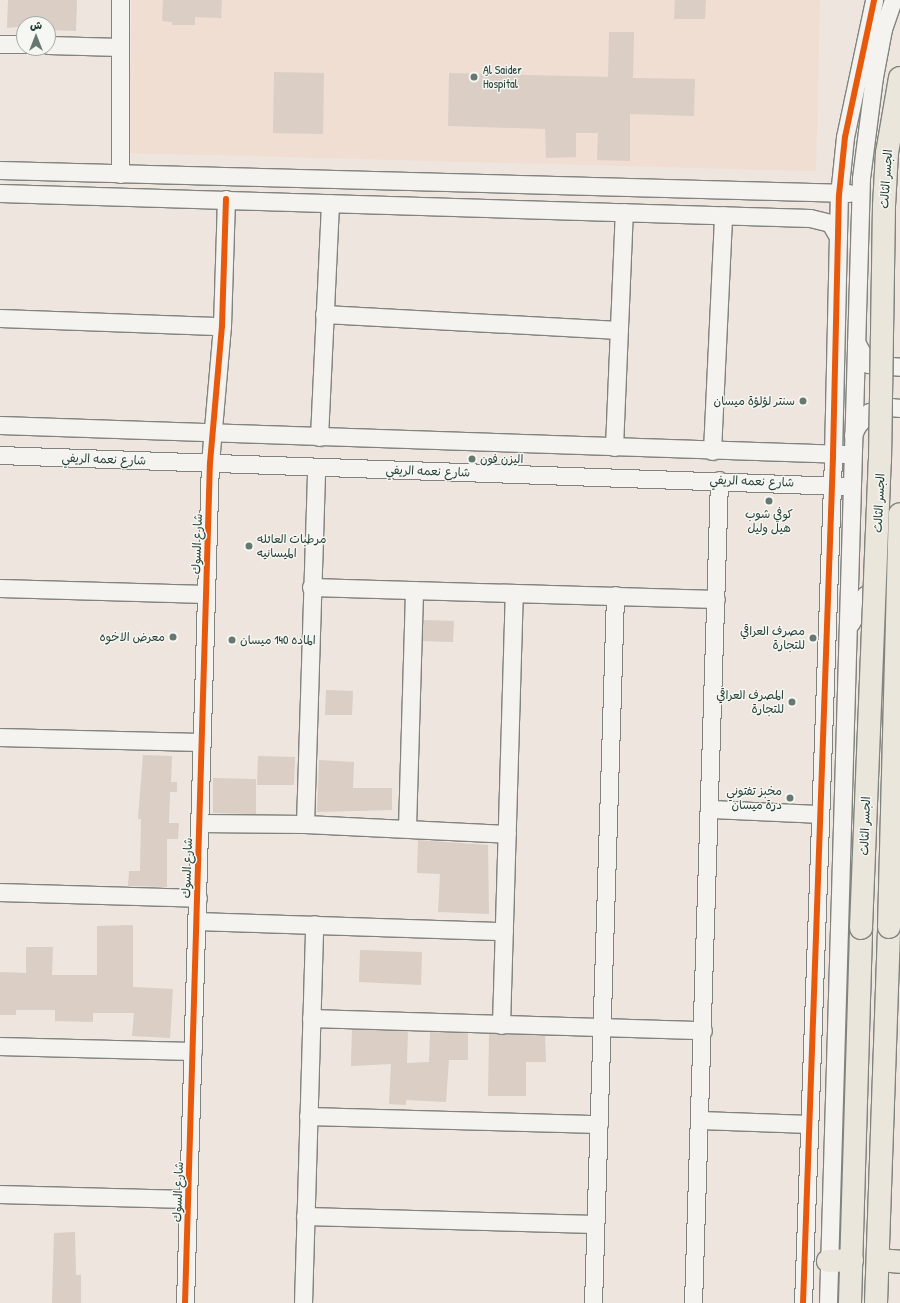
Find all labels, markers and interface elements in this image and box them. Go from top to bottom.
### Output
north arrow [16,16,56,56]
text: ش [30,18,42,32]
place label: ِAl Saider Hospital [483,63,522,91]
marker: ِAl Saider Hospital [468,71,480,83]
street label: الجسر الثالث [877,149,895,209]
place label: سنتر لؤلؤة ميسان [714,394,795,408]
marker: سنتر لؤلؤة ميسان [798,396,808,406]
street label: شارع نعمه الريفي [61,450,147,468]
place label: اليزن فون [480,452,523,466]
marker: اليزن فون [467,454,477,464]
street label: شارع نعمه الريفي [385,462,471,480]
street label: شارع نعمه الريفي [709,472,795,490]
street label: الجسر الثالث [870,473,888,533]
marker: كوفي شوب هيل وليل [764,496,774,506]
place label: كوفي شوب هيل وليل [745,507,793,535]
street label: شارع السوك [189,513,205,575]
place label: مرطبات العائله الميسانيه [257,532,326,560]
marker: مرطبات العائله الميسانيه [244,541,254,551]
place label: مصرف العراقي للتجارة [740,624,805,652]
place label: معرض الاخوه [100,630,165,644]
marker: معرض الاخوه [168,632,178,642]
place label: الماده 140 ميسان [240,633,316,647]
marker: مصرف العراقي للتجارة [808,633,818,643]
marker: الماده 140 ميسان [227,635,237,645]
place label: المصرف العراقي للتجارة [716,688,784,716]
marker: المصرف العراقي للتجارة [787,697,797,707]
place label: مخبز تفتوني درة ميسان [726,784,782,812]
marker: مخبز تفتوني درة ميسان [785,793,795,803]
street label: الجسر الثالث [857,796,873,856]
street label: شارع السوك [179,837,195,899]
street label: شارع السوك [170,1161,186,1223]

